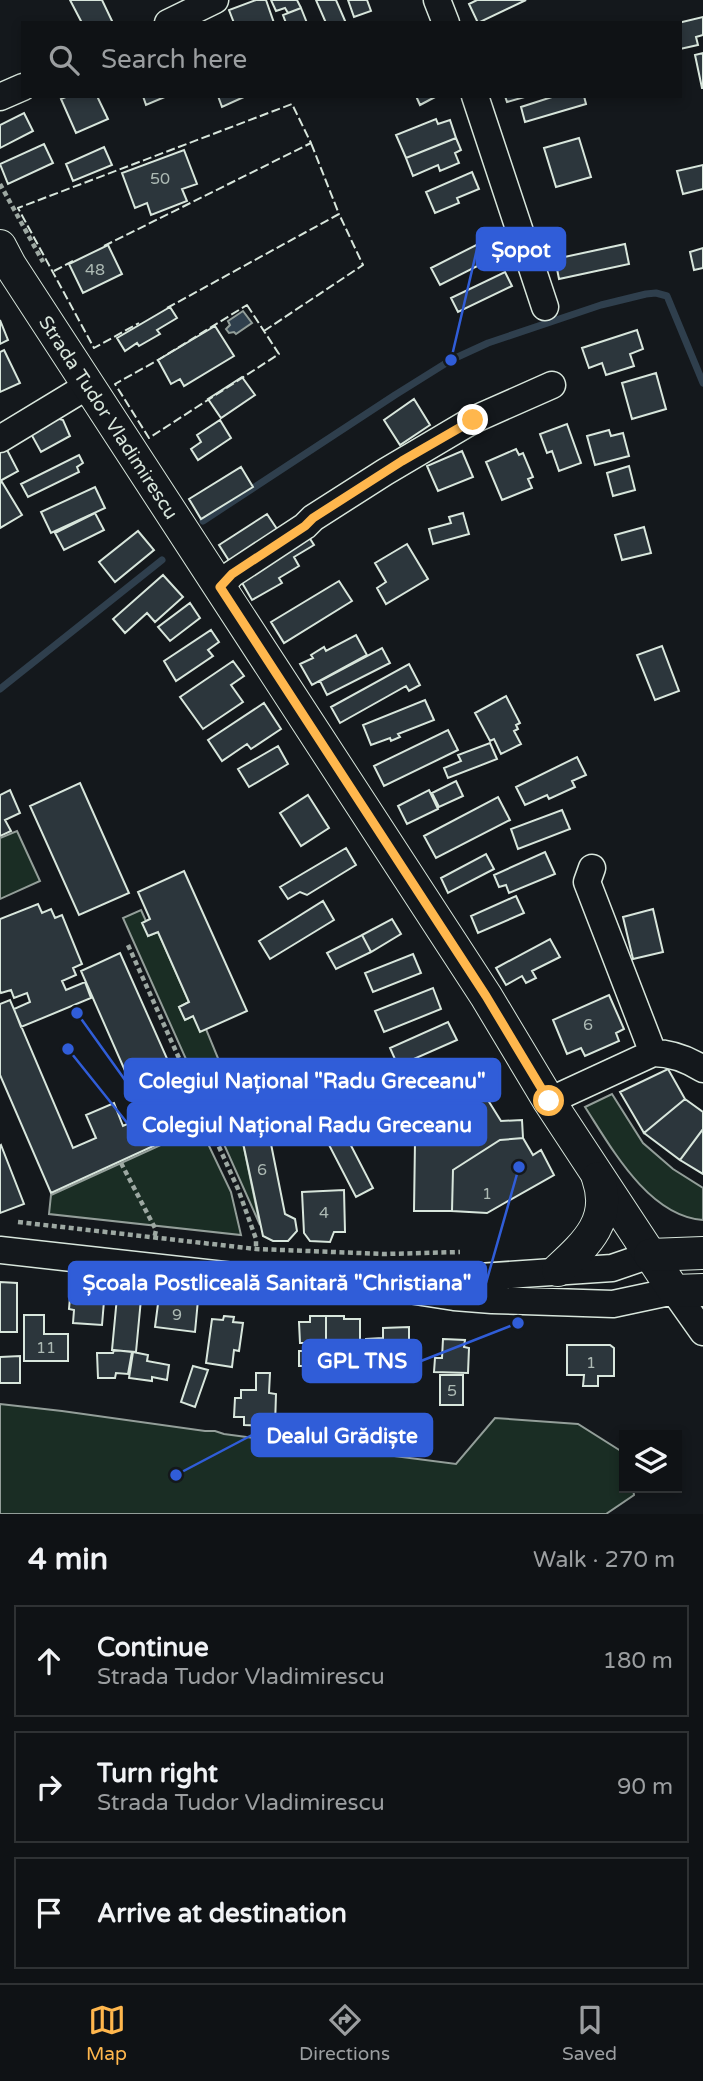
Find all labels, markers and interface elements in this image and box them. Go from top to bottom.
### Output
search box [21,21,682,98]
icon: search [45,41,83,79]
text: Search here [101,44,247,75]
house number: 50 [150,169,170,189]
callout: Șopot [477,228,565,270]
text: Șopot [491,238,551,263]
house number: 48 [85,260,105,280]
street label: Strada Tudor Vladimirescu [34,312,182,523]
route end [457,404,488,435]
house number: 6 [583,1015,593,1035]
callout: Colegiul Național "Radu Greceanu" [125,1059,500,1101]
text: Colegiul Național "Radu Greceanu" [138,1069,486,1094]
route start [533,1085,564,1116]
callout: Colegiul Național Radu Greceanu [128,1103,486,1145]
text: Colegiul Național Radu Greceanu [142,1113,472,1138]
house number: 6 [257,1160,267,1180]
house number: 1 [482,1184,492,1204]
house number: 4 [319,1203,329,1223]
callout: Școala Postliceală Sanitară "Christiana" [69,1262,486,1304]
text: Școala Postliceală Sanitară "Christiana" [83,1271,471,1296]
house number: 9 [172,1305,182,1325]
house number: 11 [36,1338,56,1358]
callout: GPL TNS [303,1340,421,1382]
text: GPL TNS [317,1349,407,1374]
house number: 1 [586,1353,596,1373]
house number: 5 [447,1381,457,1401]
callout: Dealul Grădiște [252,1414,432,1456]
text: Dealul Grădiște [266,1424,418,1449]
map controls [619,1430,682,1493]
button: layers [619,1430,682,1493]
text: 4 min [28,1541,108,1578]
text: Walk · 270 m [533,1546,675,1574]
text: Continue [97,1632,209,1663]
icon: ahead [30,1642,68,1680]
text: 180 m [603,1647,673,1675]
text: Strada Tudor Vladimirescu [97,1663,385,1691]
text: Turn right [97,1758,218,1789]
icon: right [30,1768,68,1806]
text: 90 m [617,1773,673,1801]
text: Strada Tudor Vladimirescu [97,1789,385,1817]
icon: arrive [30,1894,68,1932]
text: Arrive at destination [97,1898,347,1929]
tab: Map [86,2001,127,2065]
tab: Directions [299,2001,390,2065]
tab: Saved [562,2001,617,2065]

